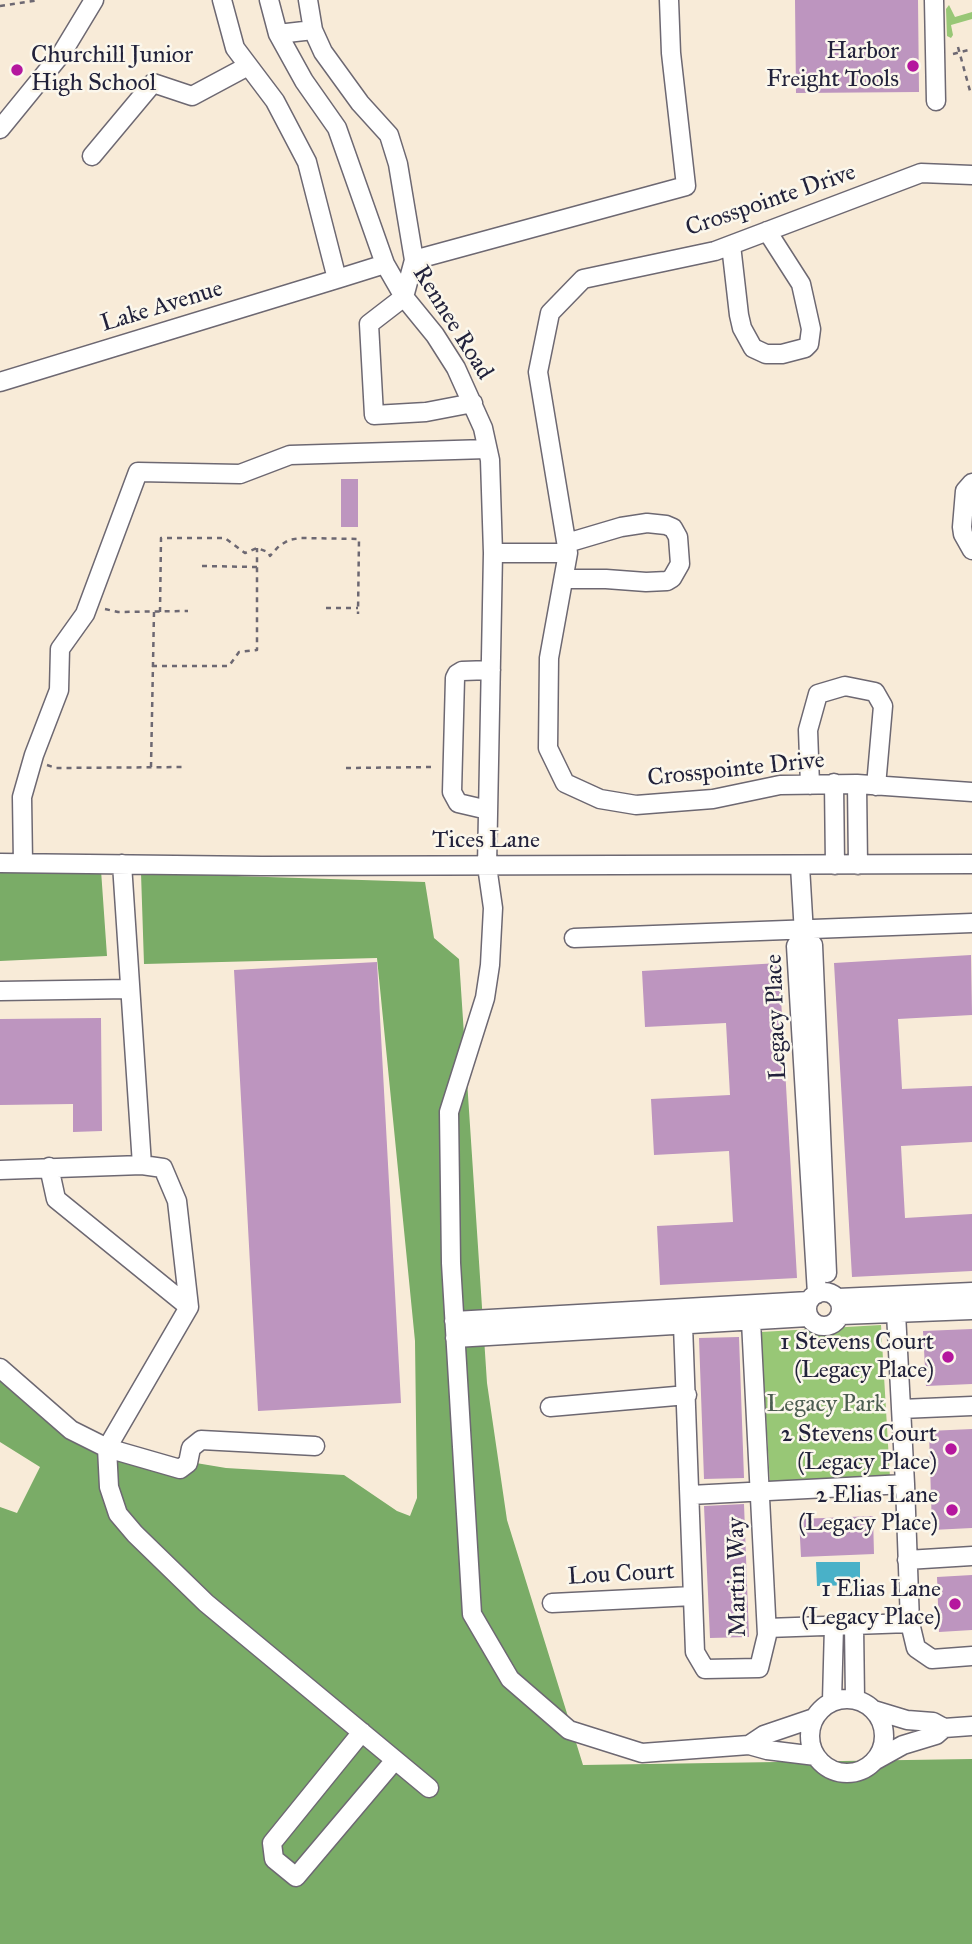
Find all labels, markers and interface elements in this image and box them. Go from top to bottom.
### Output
place label: Harbor Freight Tools [766,38,899,94]
place label: Churchill Junior High School [31,42,193,98]
marker: Harbor Freight Tools [905,58,921,74]
marker: Churchill Junior High School [9,62,25,78]
street label: Crosspointe Drive [682,158,860,244]
street label: Rennee Road [406,261,498,385]
street label: Lake Avenue [98,275,226,339]
street label: Crosspointe Drive [646,746,826,794]
street label: Tices Lane [432,827,540,855]
street label: Legacy Place [760,953,794,1081]
place label: 1 Stevens Court (Legacy Place) [780,1329,934,1385]
marker: 1 Stevens Court (Legacy Place) [940,1349,956,1365]
park label: Legacy Park [767,1391,885,1419]
place label: 2 Stevens Court (Legacy Place) [781,1421,937,1477]
marker: 2 Stevens Court (Legacy Place) [943,1441,959,1457]
place label: 2 Elias Lane (Legacy Place) [798,1482,938,1538]
marker: 2 Elias Lane (Legacy Place) [944,1502,960,1518]
street label: Martin Way [723,1517,753,1637]
street label: Lou Court [567,1558,675,1592]
place label: 1 Elias Lane (Legacy Place) [801,1576,941,1632]
marker: 1 Elias Lane (Legacy Place) [947,1596,963,1612]

